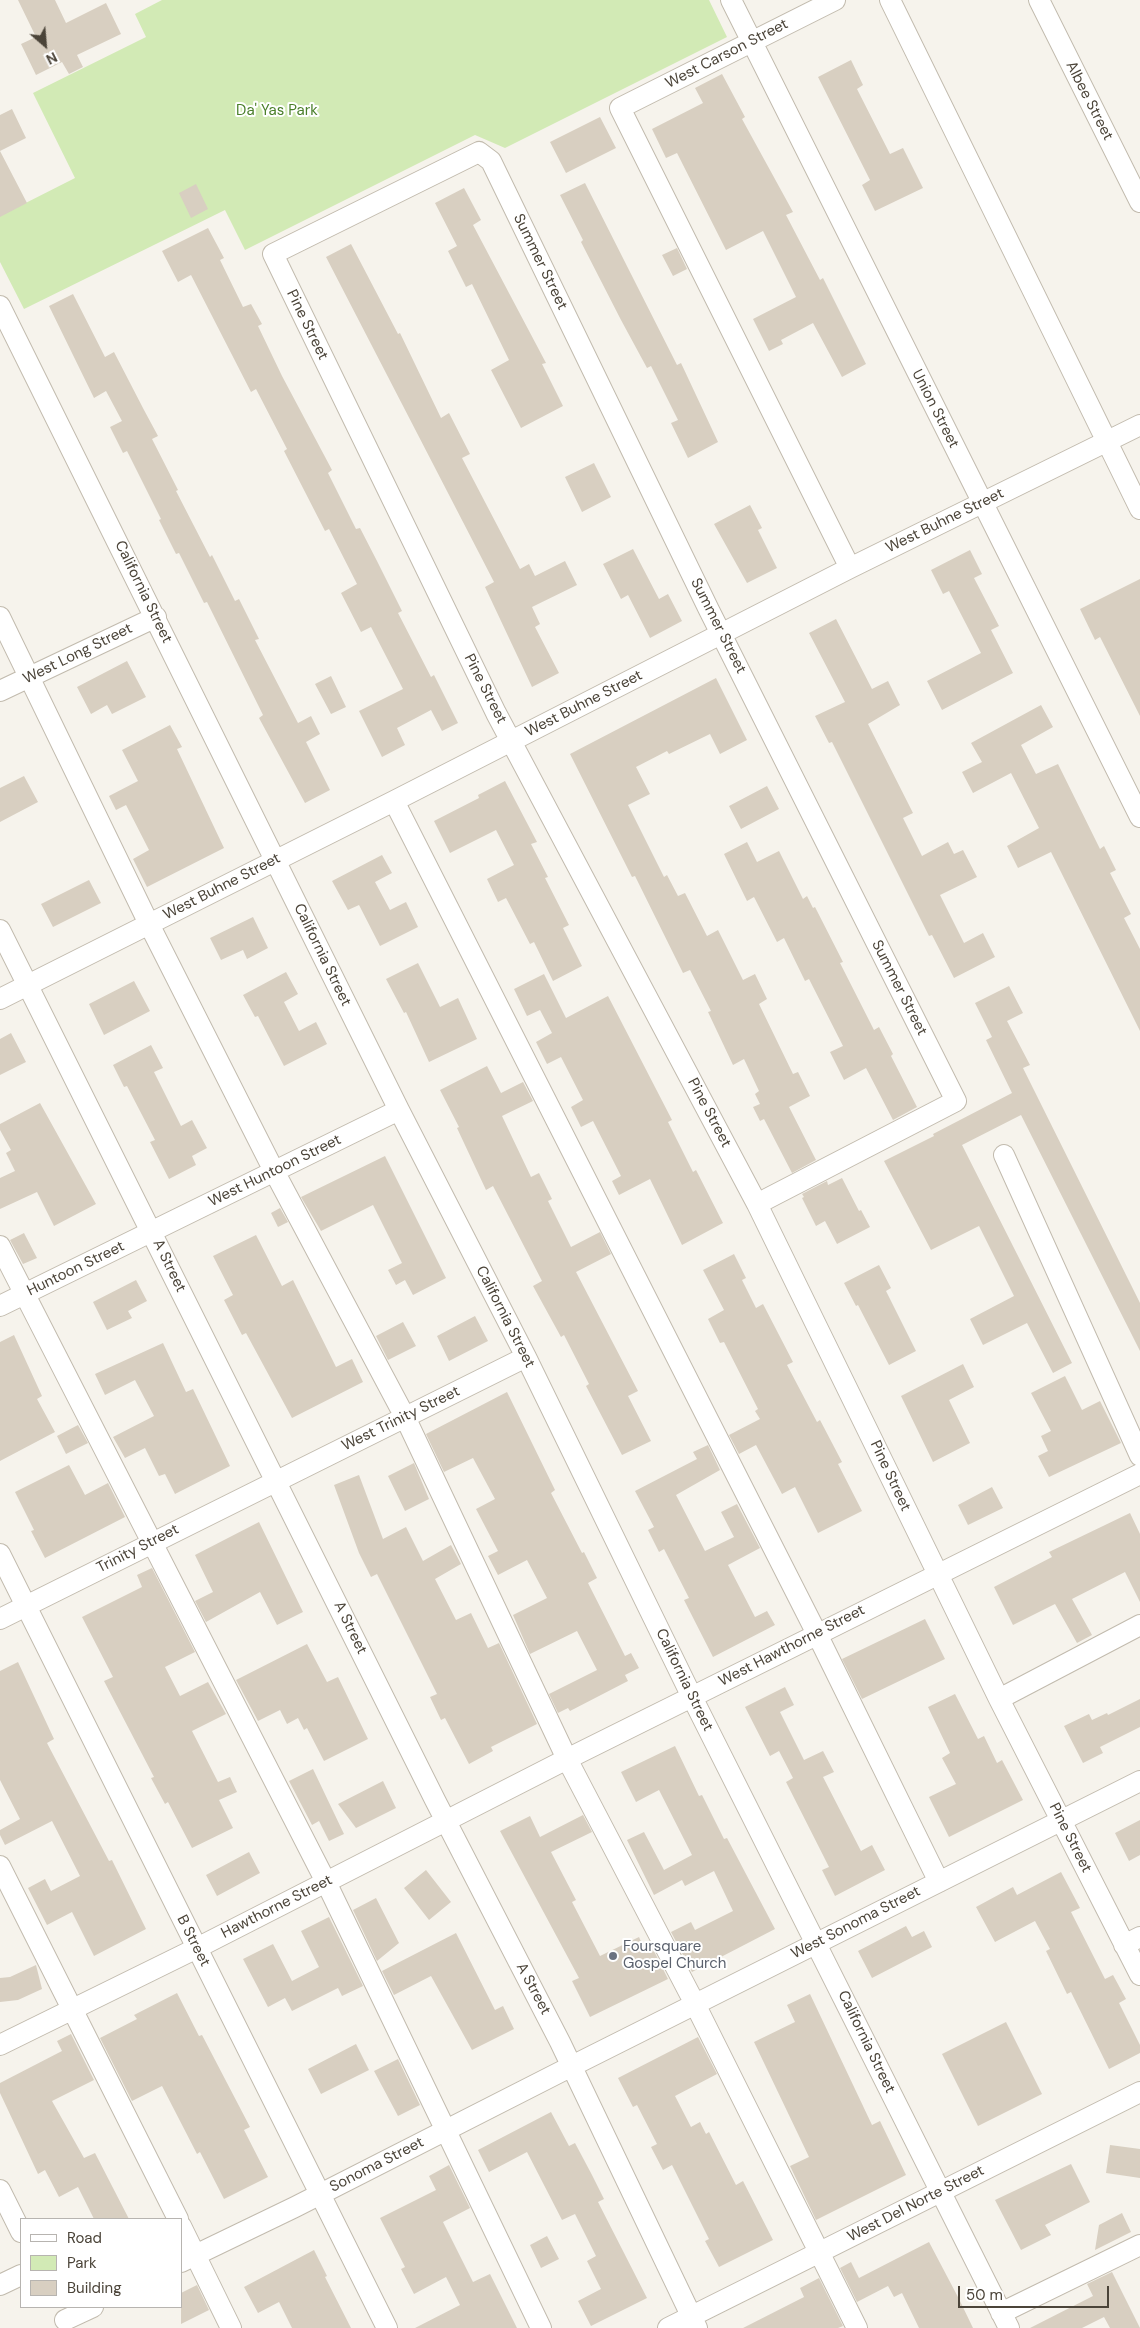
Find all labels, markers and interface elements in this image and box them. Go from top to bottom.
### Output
street label: West Carson Street [663,15,791,93]
north arrow [20,20,70,70]
text: N [43,48,60,69]
street label: Albee Street [1061,58,1117,144]
park label: Da' Yas Park [236,102,318,120]
street label: Summer Street [509,211,571,313]
street label: Pine Street [282,287,332,363]
street label: Union Street [907,367,963,451]
street label: West Buhne Street [883,485,1007,557]
street label: California Street [110,538,176,646]
street label: Summer Street [686,575,750,677]
street label: West Long Street [20,620,136,688]
street label: Pine Street [460,651,510,727]
street label: West Buhne Street [522,667,646,741]
street label: West Buhne Street [160,850,284,924]
street label: California Street [289,901,355,1009]
street label: Summer Street [867,937,931,1039]
street label: Pine Street [683,1075,735,1151]
street label: West Huntoon Street [206,1131,344,1211]
street label: A Street [149,1237,189,1295]
street label: Huntoon Street [24,1238,128,1300]
street label: California Street [472,1263,538,1371]
street label: West Trinity Street [339,1383,463,1455]
street label: Pine Street [866,1438,914,1514]
street label: Trinity Street [94,1521,182,1577]
street label: A Street [330,1599,370,1657]
street label: West Hawthorne Street [716,1601,868,1691]
street label: California Street [651,1626,717,1734]
street label: Pine Street [1045,1800,1095,1876]
street label: Hawthorne Street [218,1871,336,1943]
street label: West Sonoma Street [788,1883,924,1963]
street label: B Street [172,1912,214,1970]
place label: Foursquare Gospel Church [623,1938,726,1973]
marker: Foursquare Gospel Church [607,1950,619,1962]
street label: A Street [512,1960,554,2018]
street label: California Street [833,1988,899,2096]
street label: Sonoma Street [327,2134,427,2196]
street label: West Del Norte Street [845,2162,987,2246]
legend [20,2218,182,2308]
text: Road [67,2228,102,2248]
text: Park [67,2253,97,2273]
scale bar [960,2276,1111,2308]
text: Building [67,2278,122,2298]
text: 50 m [966,2285,1003,2305]

